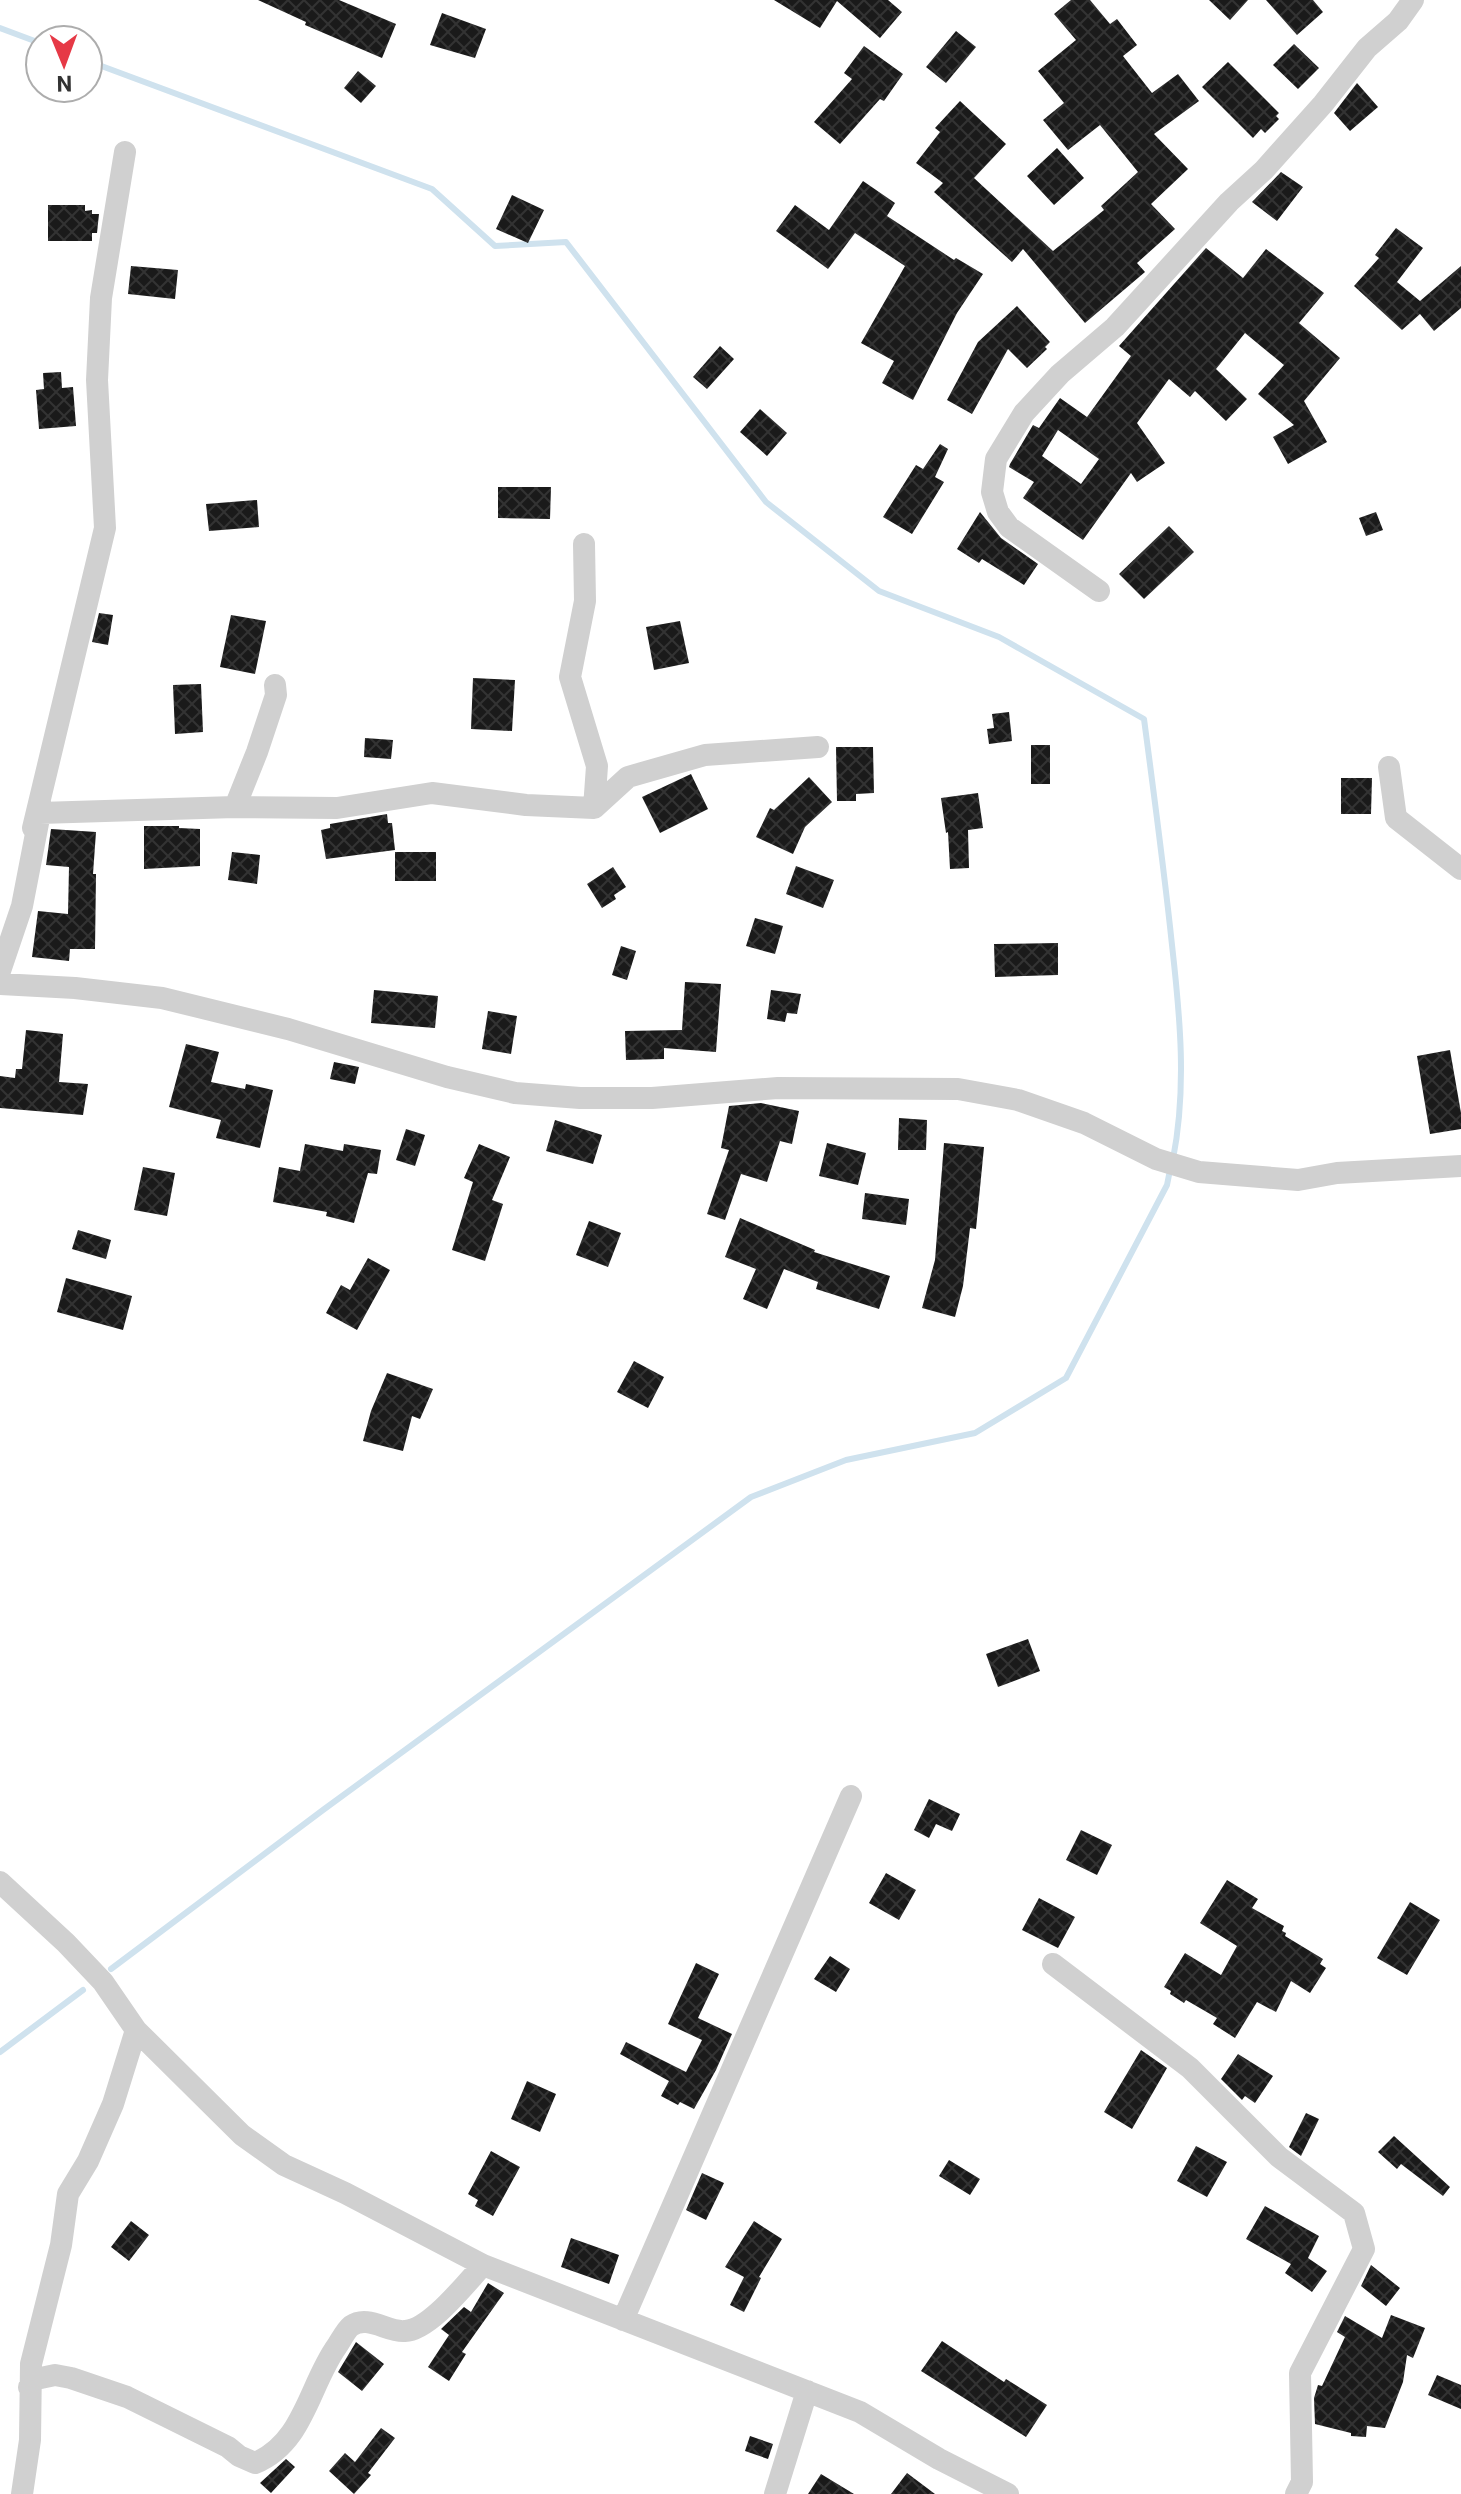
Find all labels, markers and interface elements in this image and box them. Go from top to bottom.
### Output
north arrow [24,24,104,104]
text: N [56,71,72,96]

